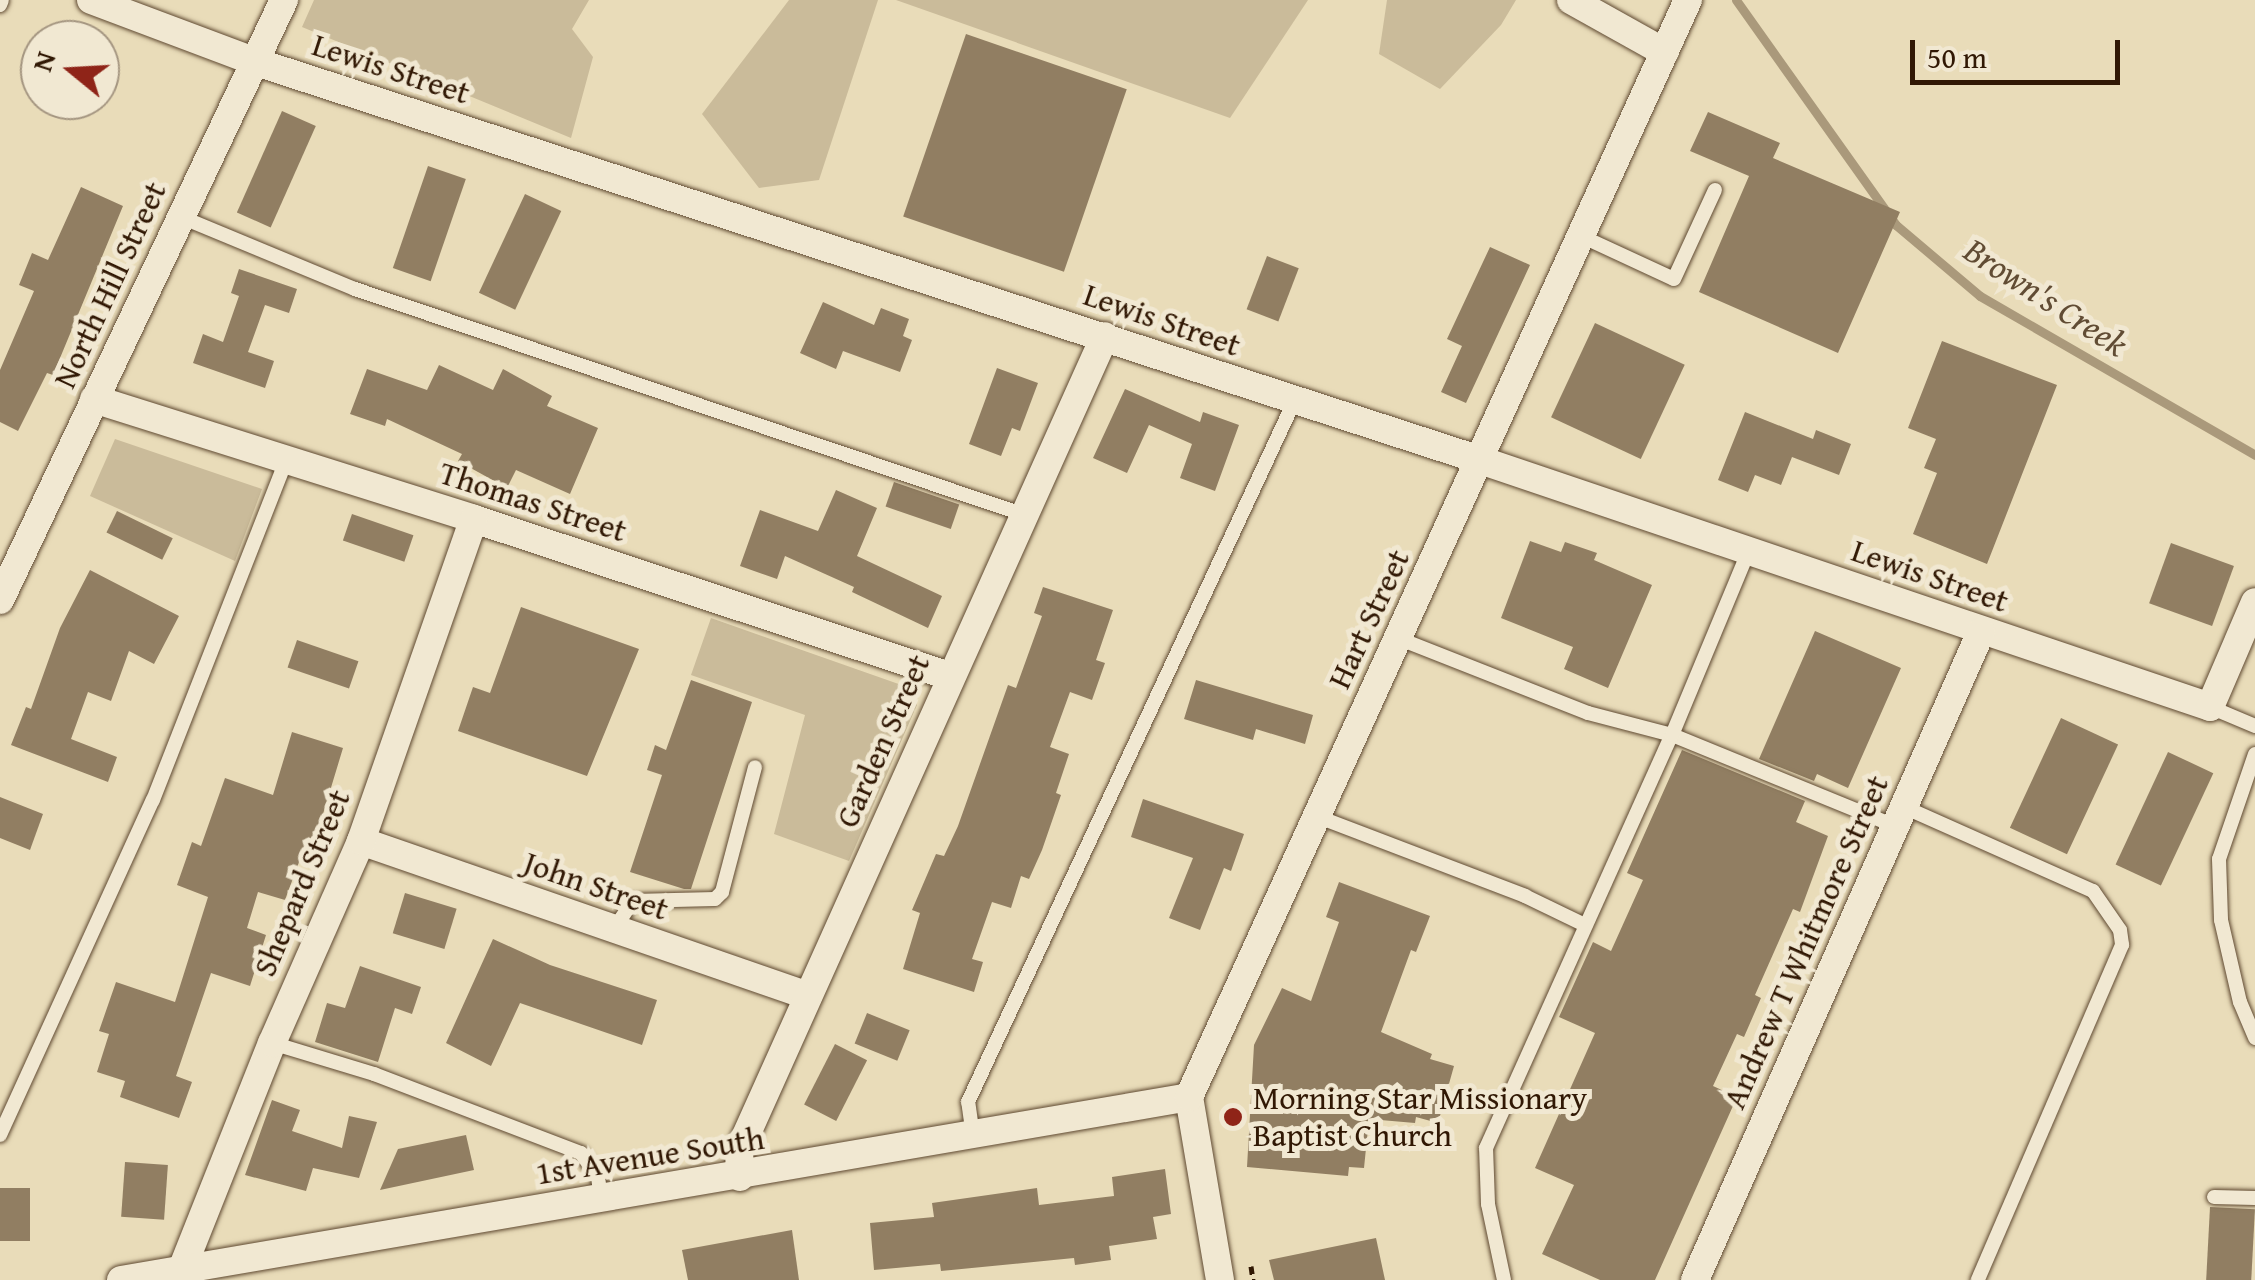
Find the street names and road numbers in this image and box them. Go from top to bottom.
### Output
street label: Lewis Street [308,26,474,112]
street label: North Hill Street [45,176,175,394]
street label: Lewis Street [1079,275,1245,365]
street label: Thomas Street [435,454,631,550]
street label: Lewis Street [1847,531,2013,621]
street label: Hart Street [1320,543,1418,695]
street label: Garden Street [828,649,938,833]
street label: Andrew T Whitmore Street [1715,769,1897,1115]
street label: Shepard Street [245,784,359,982]
street label: John Street [519,843,673,929]
street label: 1st Avenue South [533,1119,767,1193]

